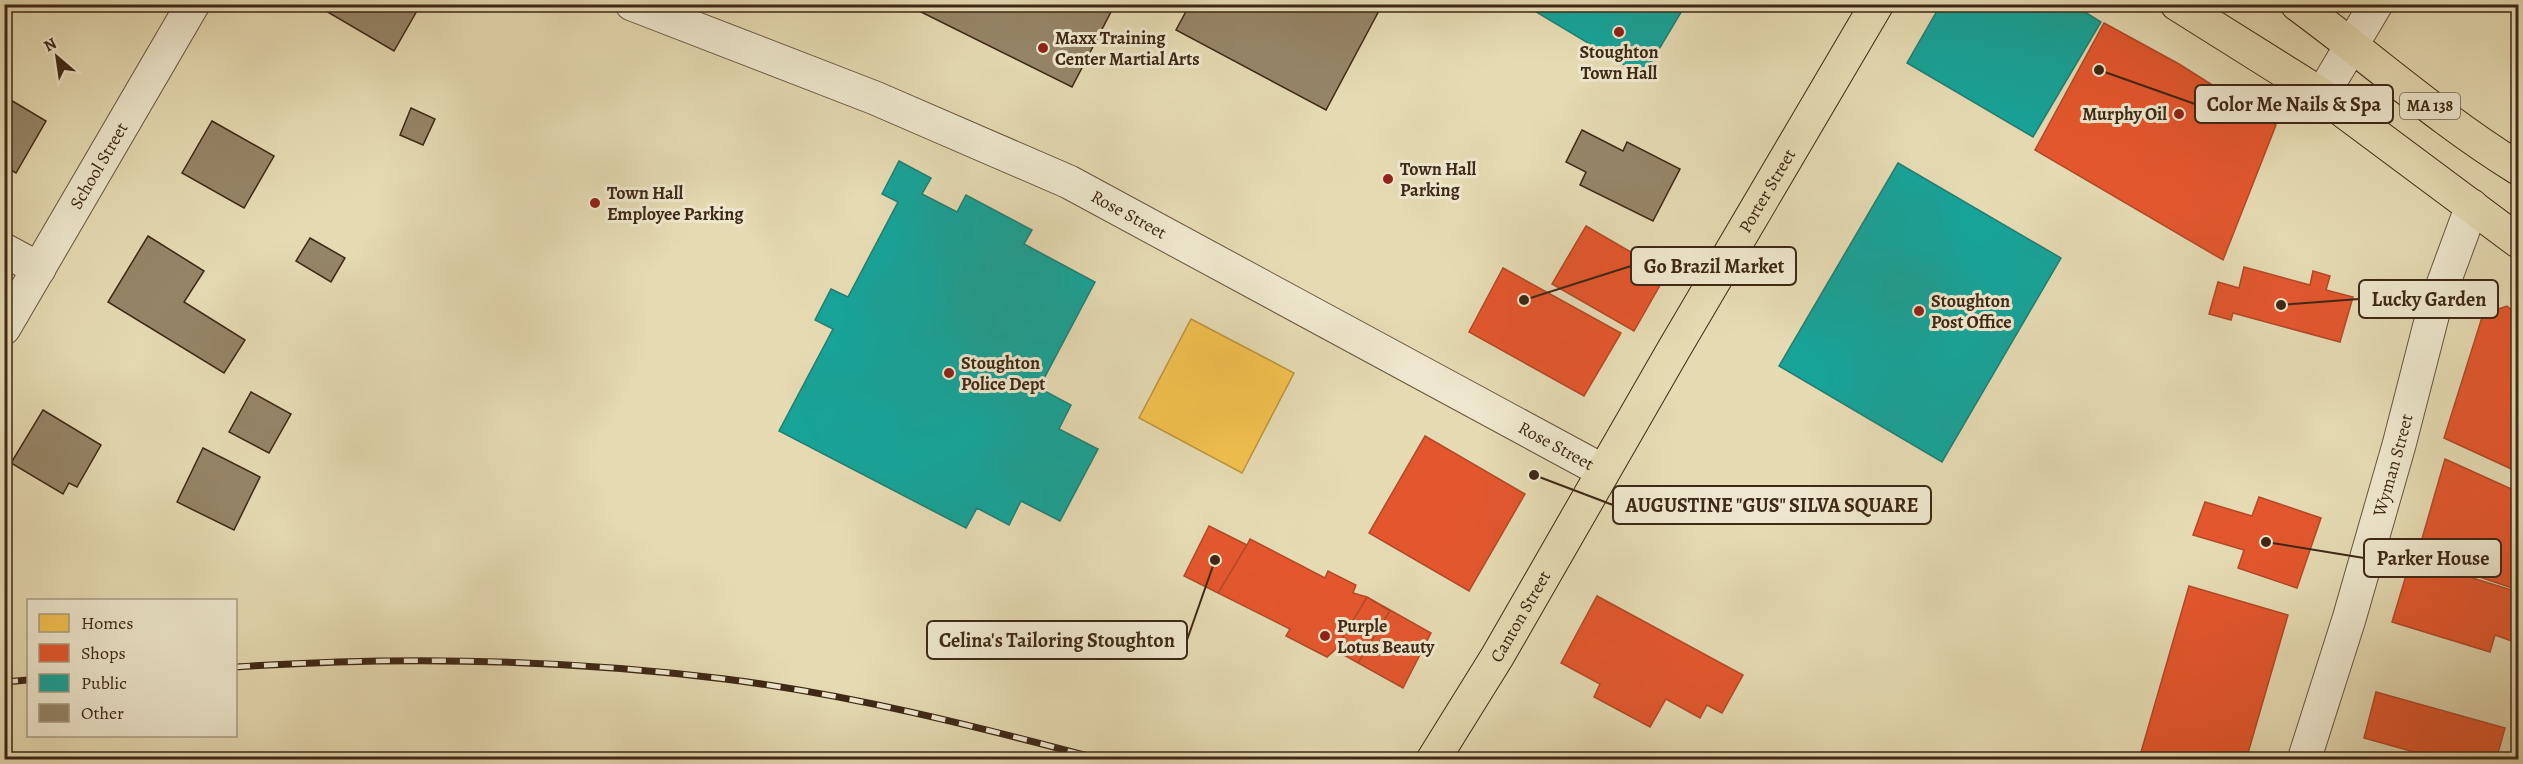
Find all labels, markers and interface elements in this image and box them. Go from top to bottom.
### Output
marker: Stoughton Town Hall [1612,25,1626,39]
place label: Maxx Training Center Martial Arts [1055,26,1200,71]
north arrow [27,27,87,87]
text: N [40,32,61,57]
place label: Stoughton Town Hall [1579,40,1659,85]
marker: Maxx Training Center Martial Arts [1036,41,1050,55]
callout: Color Me Nails & Spa [2195,85,2393,123]
text: Color Me Nails & Spa [2207,91,2382,118]
road number: MA 138 [2400,93,2460,119]
place label: Murphy Oil [2082,102,2167,126]
marker: Murphy Oil [2172,107,2186,121]
street label: School Street [64,118,133,213]
street label: Porter Street [1733,144,1801,237]
place label: Town Hall Parking [1400,157,1477,202]
marker: Town Hall Parking [1381,172,1395,186]
place label: Town Hall Employee Parking [607,181,744,226]
street label: Rose Street [1087,184,1171,245]
marker: Town Hall Employee Parking [588,196,602,210]
callout: Go Brazil Market [1631,247,1796,285]
text: Go Brazil Market [1644,253,1785,280]
callout: Lucky Garden [2359,280,2498,318]
text: Lucky Garden [2372,286,2486,313]
place label: Stoughton Post Office [1931,289,2011,334]
marker: Stoughton Post Office [1912,304,1926,318]
place label: Stoughton Police Dept [961,351,1045,396]
marker: Stoughton Police Dept [942,366,956,380]
street label: Wyman Street [2367,411,2419,520]
street label: Rose Street [1514,415,1598,476]
callout: AUGUSTINE "GUS" SILVA SQUARE [1613,486,1931,524]
text: AUGUSTINE "GUS" SILVA SQUARE [1625,492,1919,519]
callout: Parker House [2364,539,2501,577]
text: Parker House [2377,545,2489,572]
street label: Canton Street [1484,566,1556,667]
legend [27,599,237,737]
text: Homes [81,611,133,635]
place label: Purple Lotus Beauty [1337,614,1435,659]
callout: Celina's Tailoring Stoughton [927,621,1187,659]
text: Celina's Tailoring Stoughton [939,627,1175,654]
marker: Purple Lotus Beauty [1318,629,1332,643]
text: Shops [81,641,126,665]
text: Public [81,671,127,695]
text: Other [81,701,124,725]

